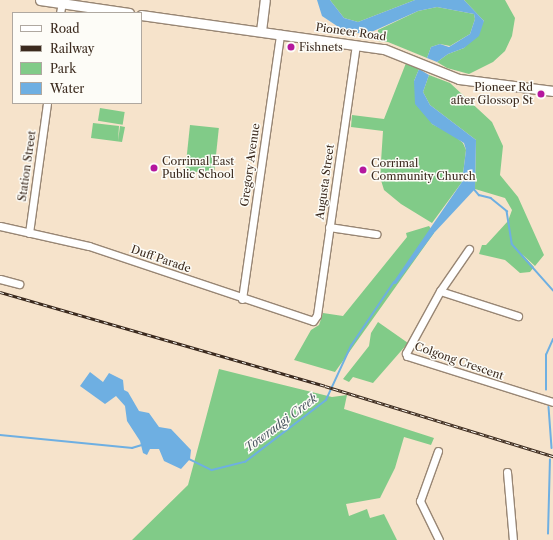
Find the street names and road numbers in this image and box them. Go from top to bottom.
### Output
street label: Pioneer Road [315,21,387,43]
street label: Gregory Avenue [238,122,262,208]
street label: Station Street [16,130,38,202]
street label: Augusta Street [313,144,337,220]
street label: Duff Parade [129,243,193,275]
street label: Colgong Crescent [413,340,505,382]

